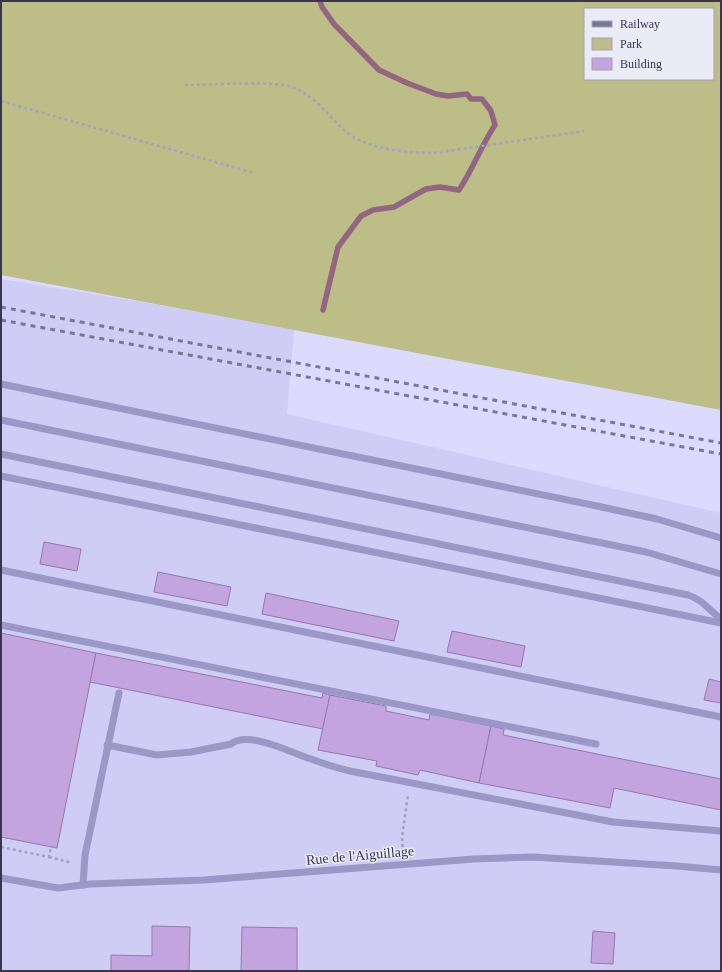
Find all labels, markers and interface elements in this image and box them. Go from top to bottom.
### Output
legend [584,8,714,80]
text: Railway [620,17,660,31]
text: Park [620,37,642,51]
text: Building [620,57,662,71]
street label: Rue de l'Aiguillage [305,843,415,868]

